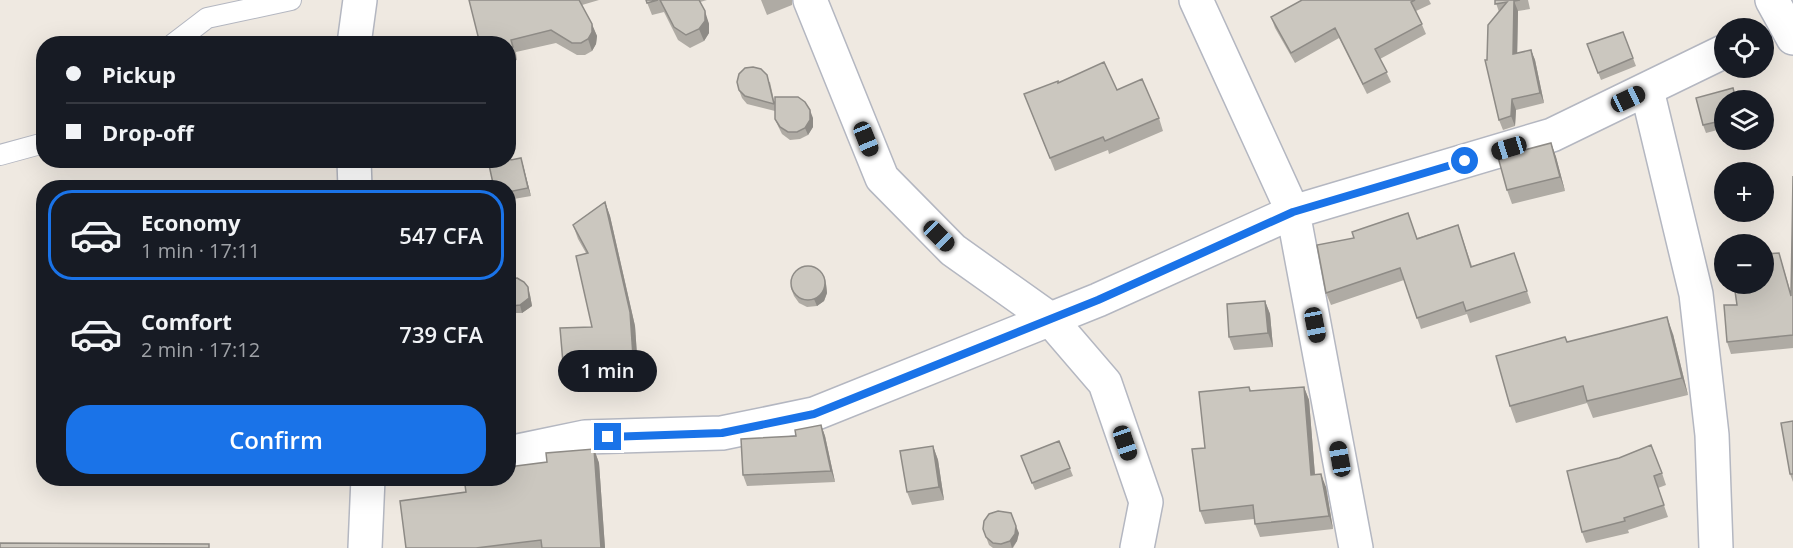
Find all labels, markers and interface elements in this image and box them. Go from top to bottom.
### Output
map controls [1714,18,1774,294]
button: locate [1714,18,1774,78]
text: Pickup [102,59,176,89]
car [1608,83,1648,115]
button: layers [1714,90,1774,150]
text: Drop-off [102,117,194,147]
car [851,119,881,159]
car [1489,134,1529,162]
route start [1451,147,1478,174]
button: + [1714,162,1774,222]
text: Economy [141,207,240,237]
icon: car [69,208,123,262]
car [920,217,958,255]
text: 547 CFA [399,220,483,250]
button: − [1714,234,1774,294]
text: 1 min · 17:11 [141,237,260,264]
text: Comfort [141,306,232,336]
car [1303,306,1327,344]
icon: car [69,307,123,361]
text: 739 CFA [399,319,483,349]
text: 2 min · 17:12 [141,336,260,363]
callout: 1 min [558,350,658,392]
text: 1 min [581,357,635,384]
button: Confirm [66,405,486,474]
route end [594,423,621,450]
car [1111,423,1139,463]
car [1328,440,1352,478]

